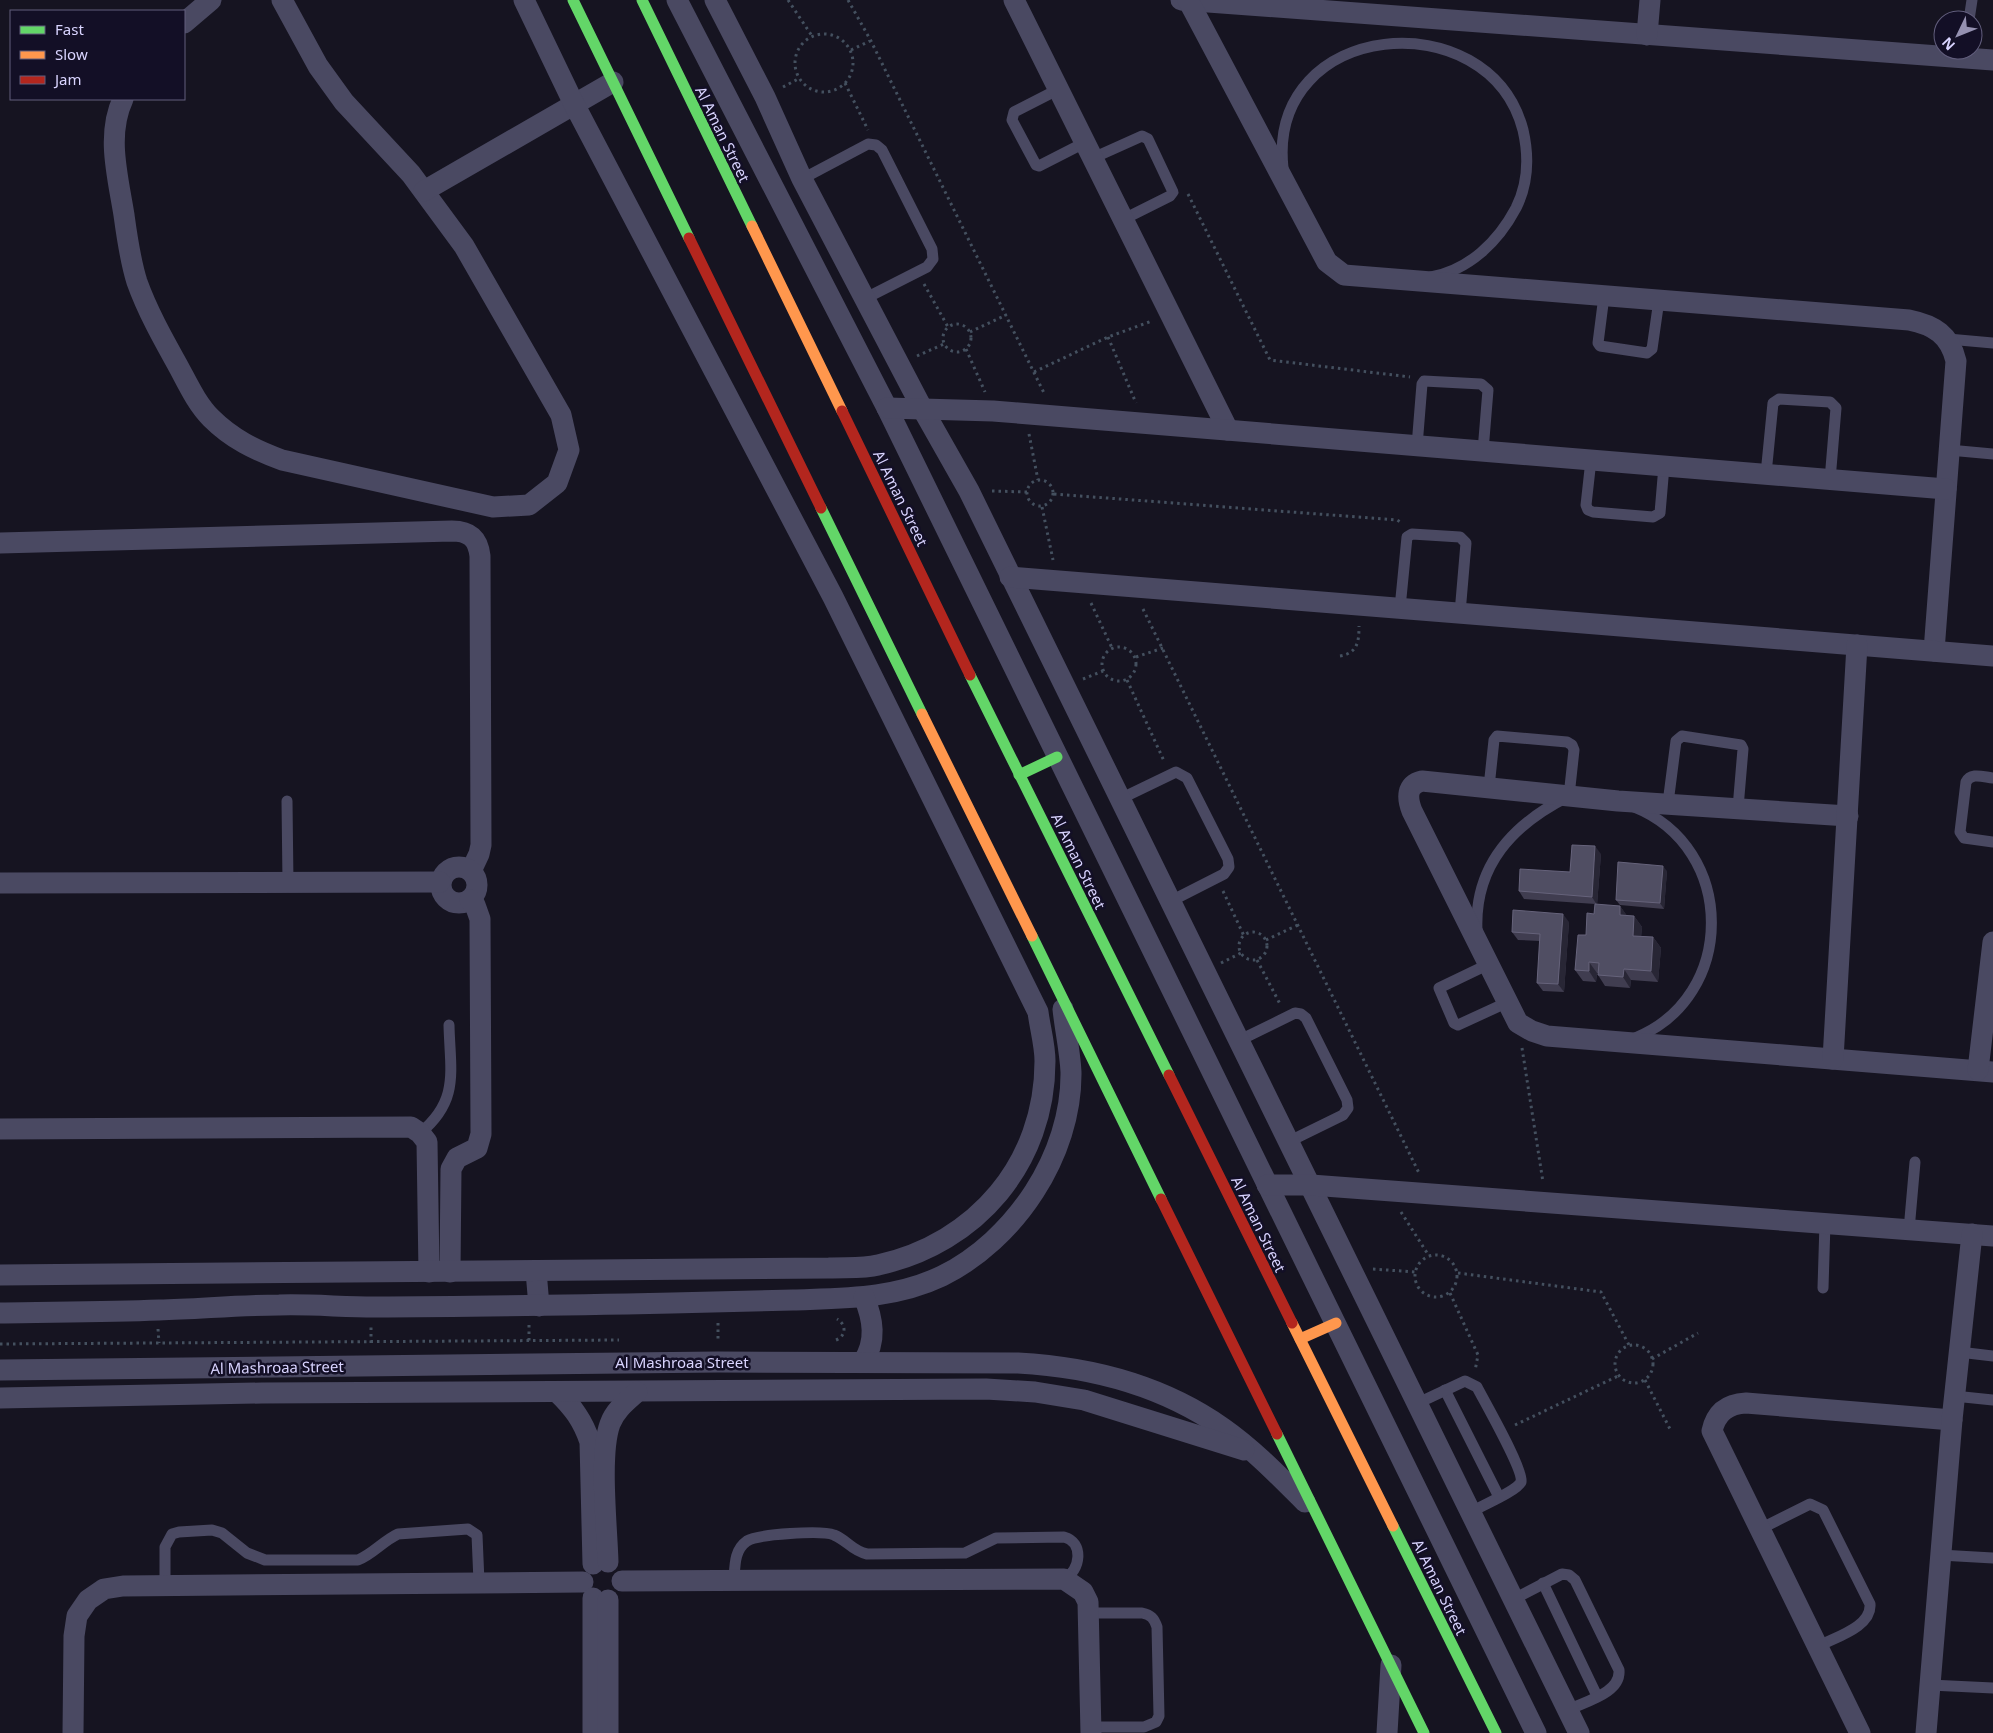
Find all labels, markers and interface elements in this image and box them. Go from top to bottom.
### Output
legend [10,10,185,100]
north arrow [1933,10,1983,60]
text: Fast [55,19,84,39]
text: N [1937,34,1959,55]
text: Slow [55,44,88,64]
text: Jam [53,69,82,89]
street label: Al Aman Street [691,83,755,186]
street label: Al Aman Street [869,447,933,550]
street label: Al Aman Street [1047,810,1111,913]
street label: Al Aman Street [1227,1173,1291,1276]
street label: Al Mashroaa Street [615,1352,749,1372]
street label: Al Mashroaa Street [210,1356,344,1378]
street label: Al Aman Street [1408,1536,1472,1639]

